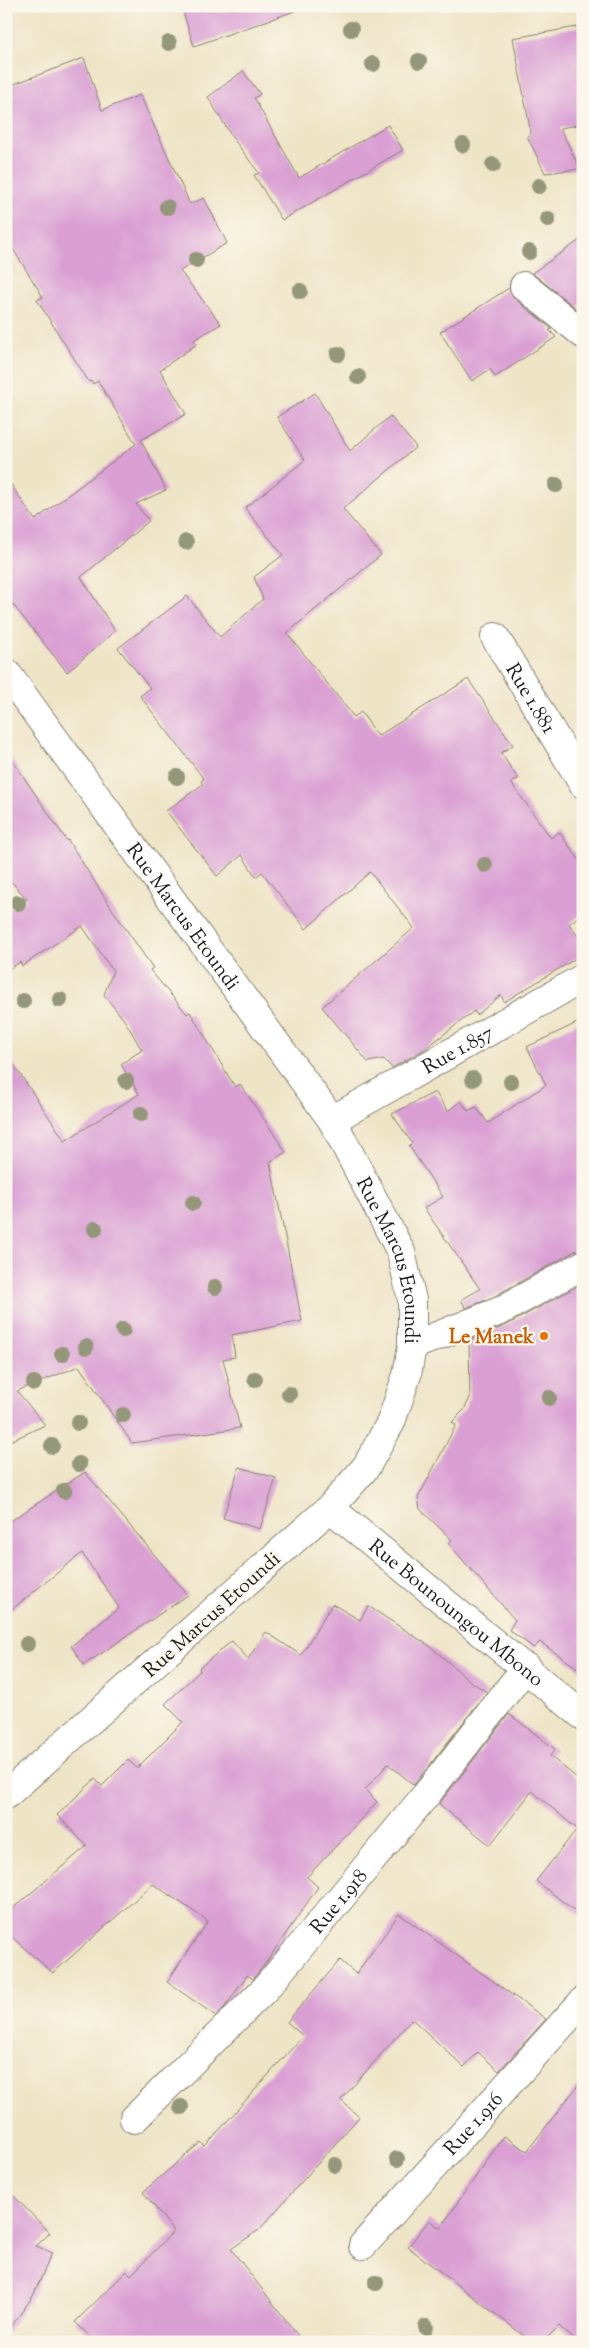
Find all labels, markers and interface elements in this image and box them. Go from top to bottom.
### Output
street label: Rue 1.881 [497,658,562,740]
street label: Rue Marcus Etoundi [118,838,246,998]
street label: Rue 1.857 [418,1020,499,1083]
street label: Rue Marcus Etoundi [347,1173,425,1344]
place label: Le Manek [449,1324,534,1353]
marker: Le Manek [538,1330,550,1342]
street label: Rue Bounoungou Mbono [361,1533,549,1695]
street label: Rue Marcus Etoundi [137,1546,288,1686]
street label: Rue 1.918 [304,1864,376,1941]
street label: Rue 1.916 [438,2087,511,2163]

